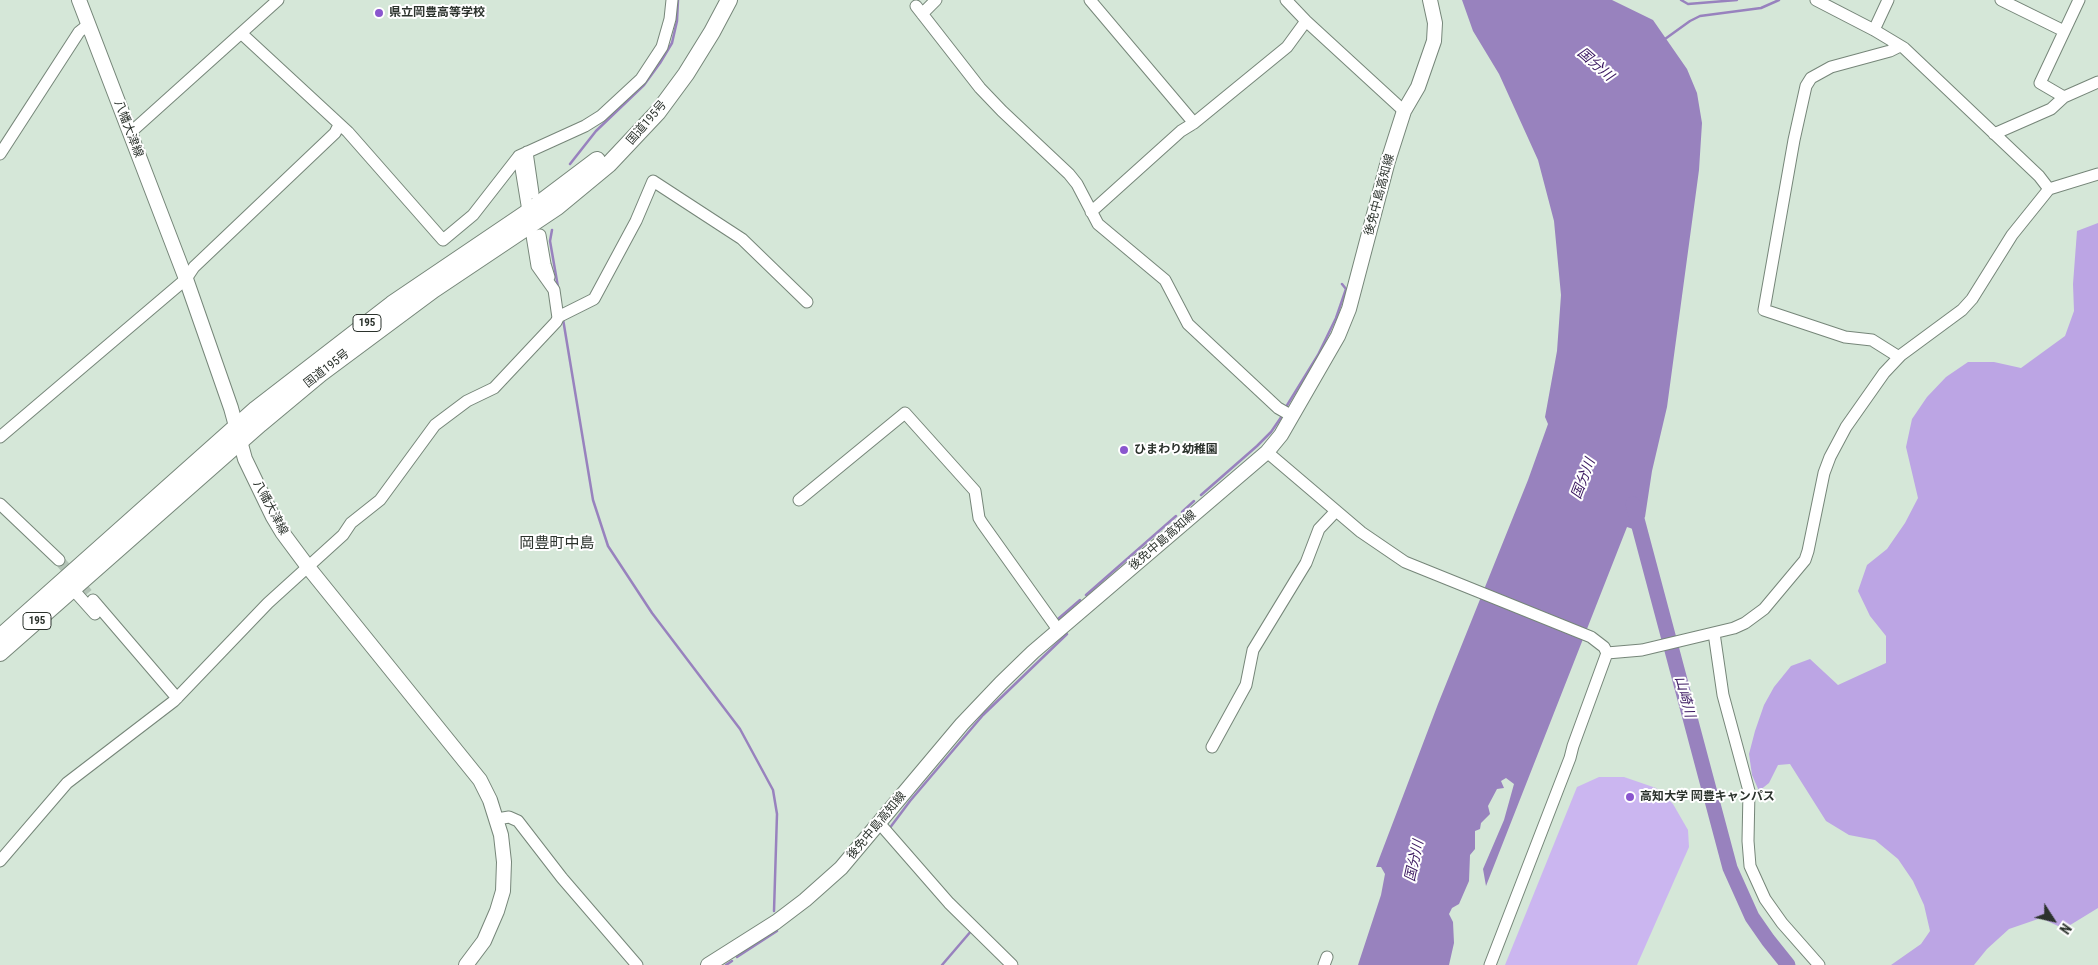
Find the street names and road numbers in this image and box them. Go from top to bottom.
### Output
street label: 八幡大津線 [111,98,145,160]
street label: 国道195号 [624,98,670,148]
street label: 後免中島高知線 [1362,153,1398,237]
road number: 195 [353,314,381,332]
street label: 国道195号 [301,347,353,391]
street label: 八幡大津線 [250,478,290,538]
street label: 後免中島高知線 [1127,508,1199,574]
road number: 195 [23,612,51,630]
street label: 後免中島高知線 [844,789,910,863]

